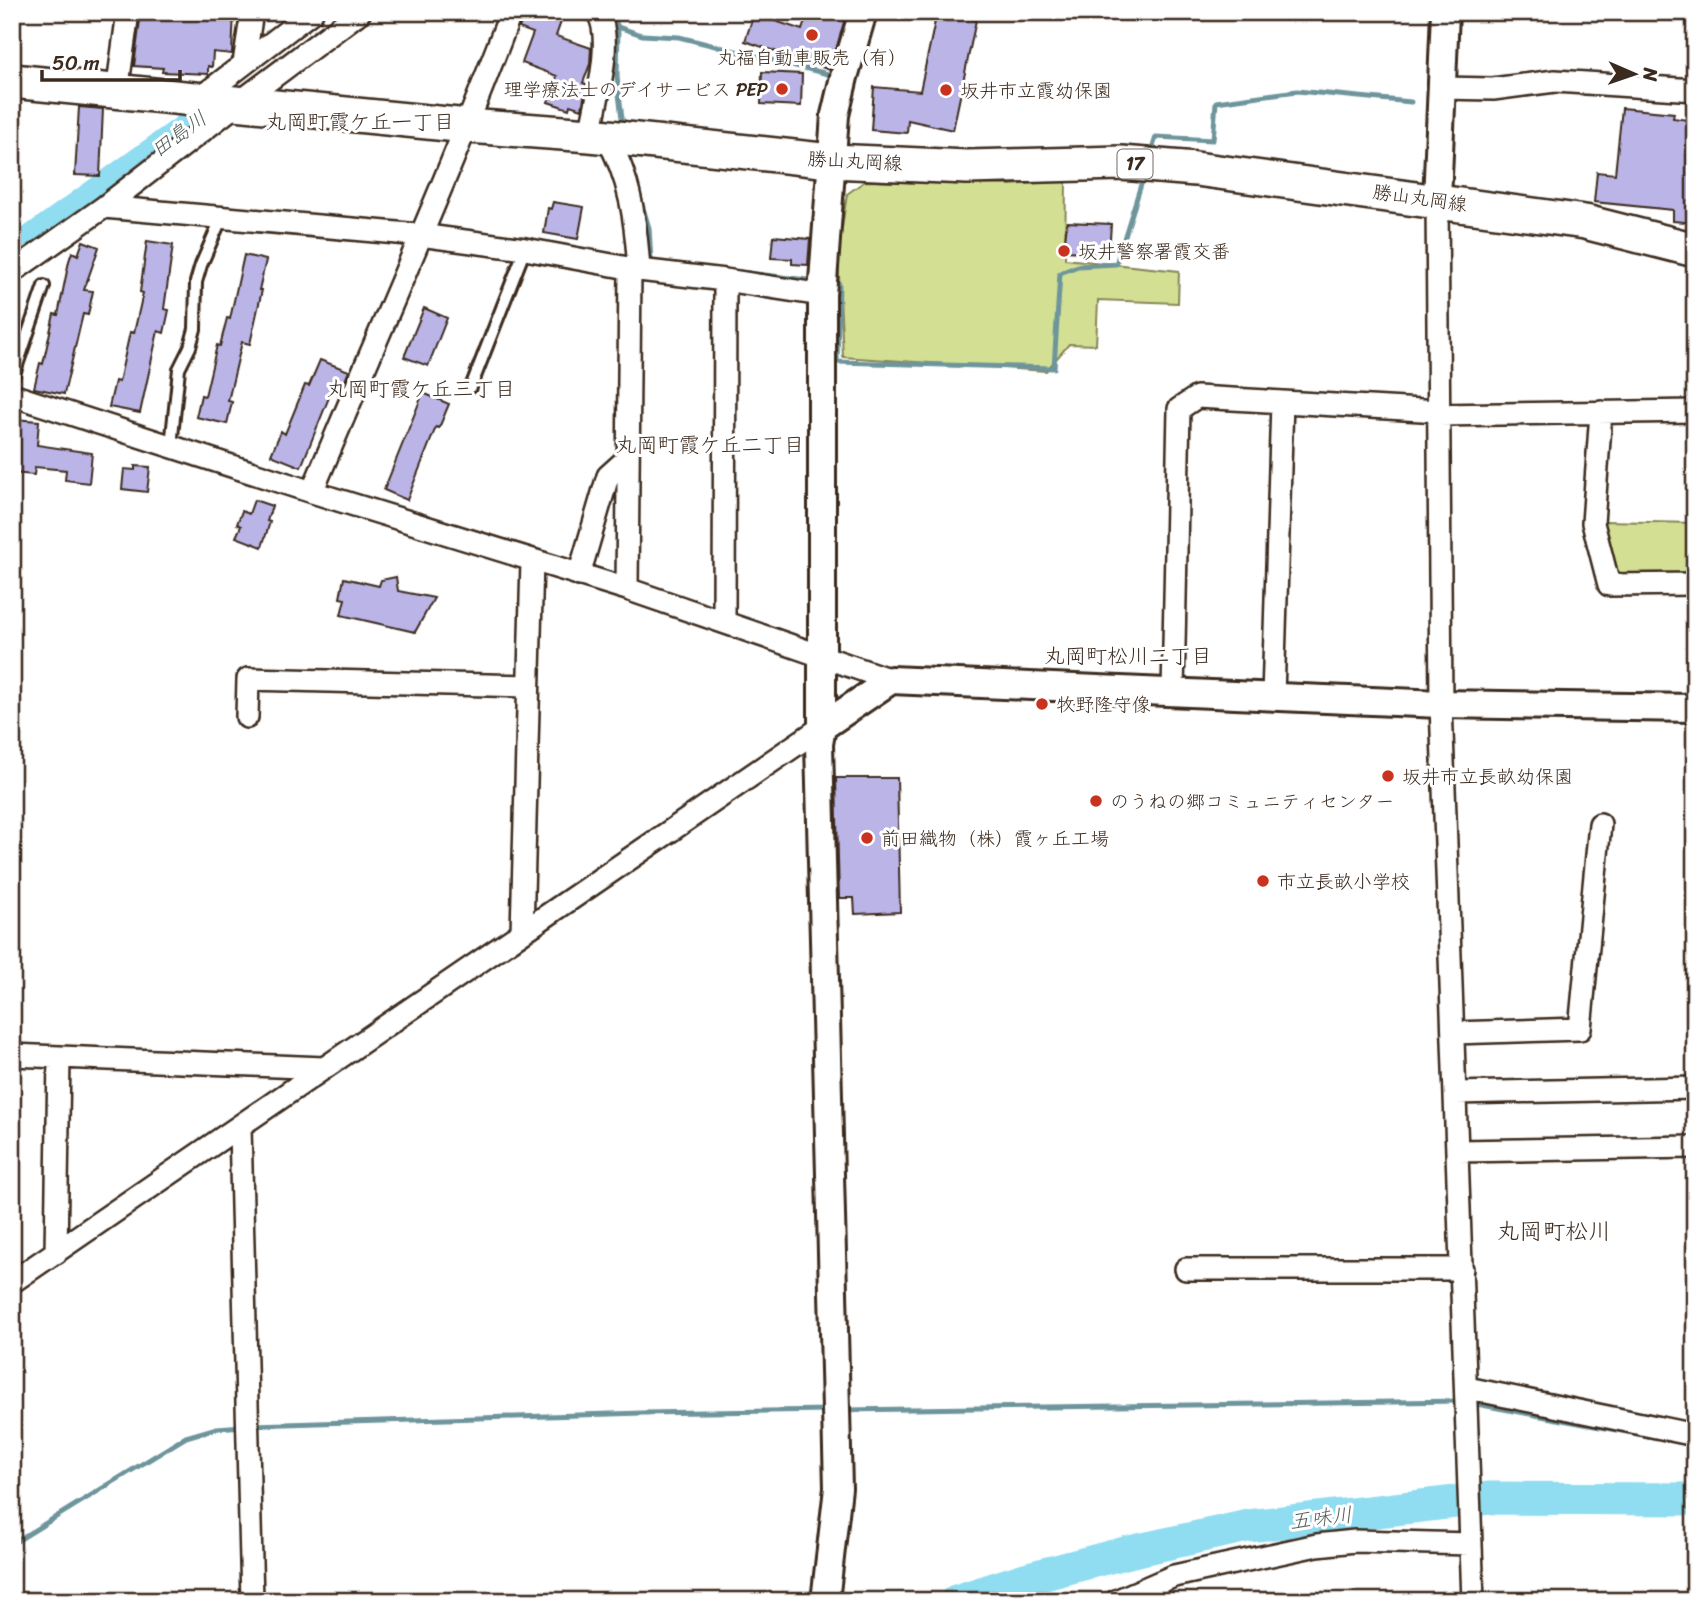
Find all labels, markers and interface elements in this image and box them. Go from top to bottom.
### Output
marker: 丸福自動車販売（有） [804,27,820,43]
scale bar [42,38,180,82]
north arrow [1598,38,1668,108]
place label: 丸福自動車販売（有） [717,41,907,74]
text: 50 m [52,44,100,82]
text: N [1634,66,1667,83]
place label: 理学療法士のデイサービス PEP [504,73,768,106]
place label: 坂井市立霞幼保園 [960,74,1112,107]
marker: 理学療法士のデイサービス PEP [774,81,790,97]
marker: 坂井市立霞幼保園 [938,82,954,98]
water label: 田島川 [142,100,216,168]
district label: 丸岡町霞ケ丘一丁目 [266,103,455,141]
street label: 勝山丸岡線 [807,142,903,180]
road number: 17 [1118,149,1152,178]
street label: 勝山丸岡線 [1371,175,1469,221]
place label: 坂井警察署霞交番 [1078,235,1230,268]
marker: 坂井警察署霞交番 [1056,243,1072,259]
district label: 丸岡町霞ケ丘三丁目 [327,370,516,408]
district label: 丸岡町霞ケ丘二丁目 [616,426,805,464]
district label: 丸岡町松川二丁目 [1044,637,1212,675]
place label: 牧野隆守像 [1056,688,1151,721]
marker: 牧野隆守像 [1034,696,1050,712]
place label: 坂井市立長畝幼保園 [1402,760,1573,793]
marker: 坂井市立長畝幼保園 [1380,768,1396,784]
place label: のうねの郷コミュニティセンター [1110,785,1394,818]
marker: のうねの郷コミュニティセンター [1088,793,1104,809]
place label: 前田織物（株）霞ヶ丘工場 [881,822,1109,855]
marker: 前田織物（株）霞ヶ丘工場 [859,830,875,846]
place label: 市立長畝小学校 [1277,865,1410,898]
marker: 市立長畝小学校 [1255,873,1271,889]
district label: 丸岡町松川 [1497,1211,1612,1252]
water label: 五味川 [1287,1495,1355,1541]

